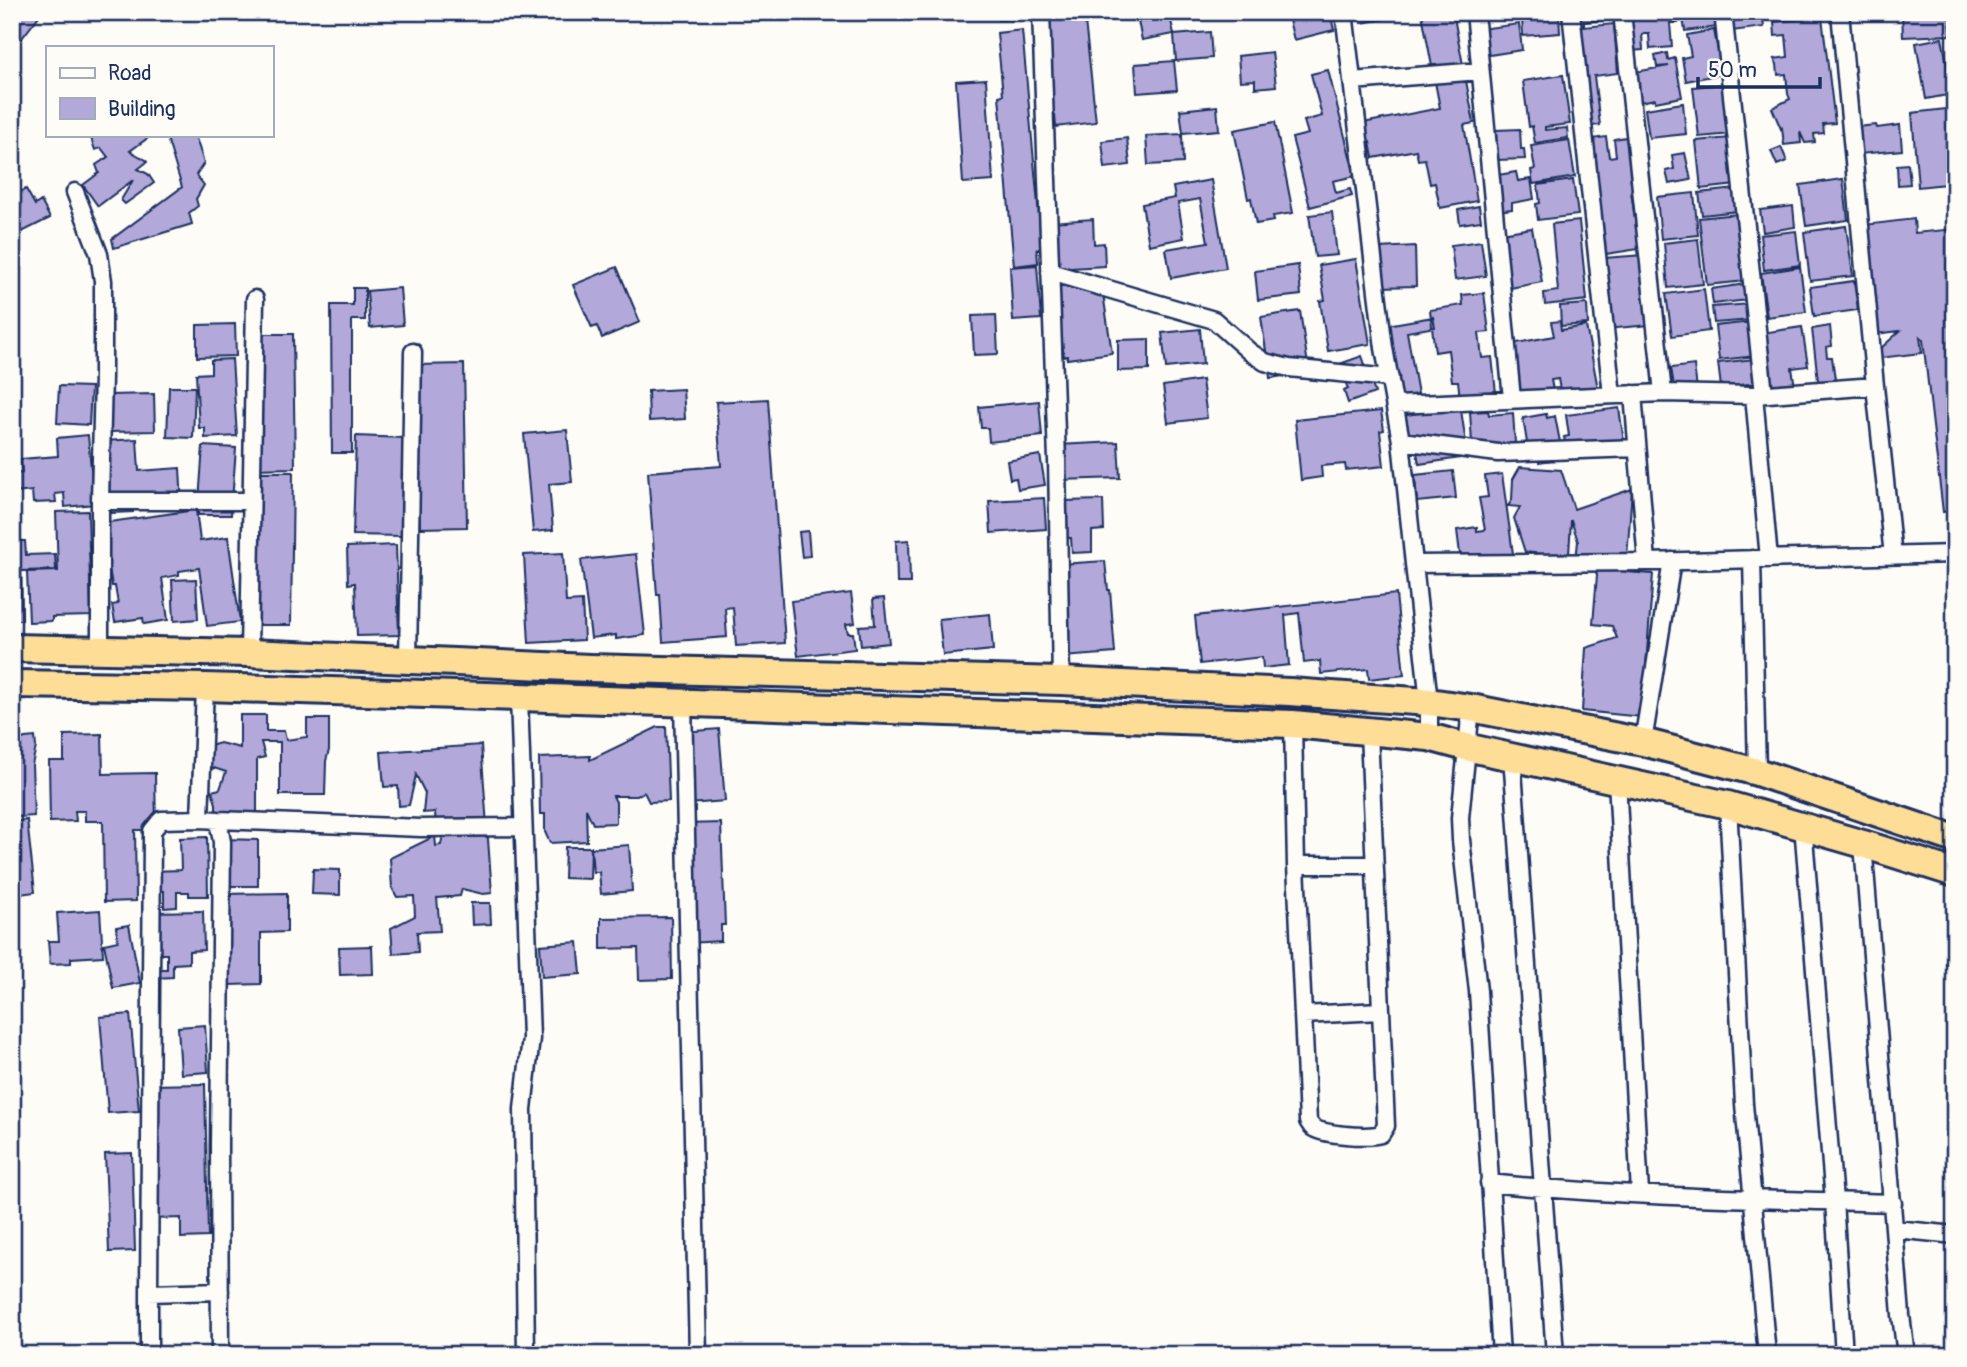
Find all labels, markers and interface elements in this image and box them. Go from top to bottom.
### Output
legend [46,46,273,136]
scale bar [1698,46,1820,90]
text: 50 m [1708,57,1757,84]
text: Road [108,60,152,87]
text: Building [108,96,175,123]

